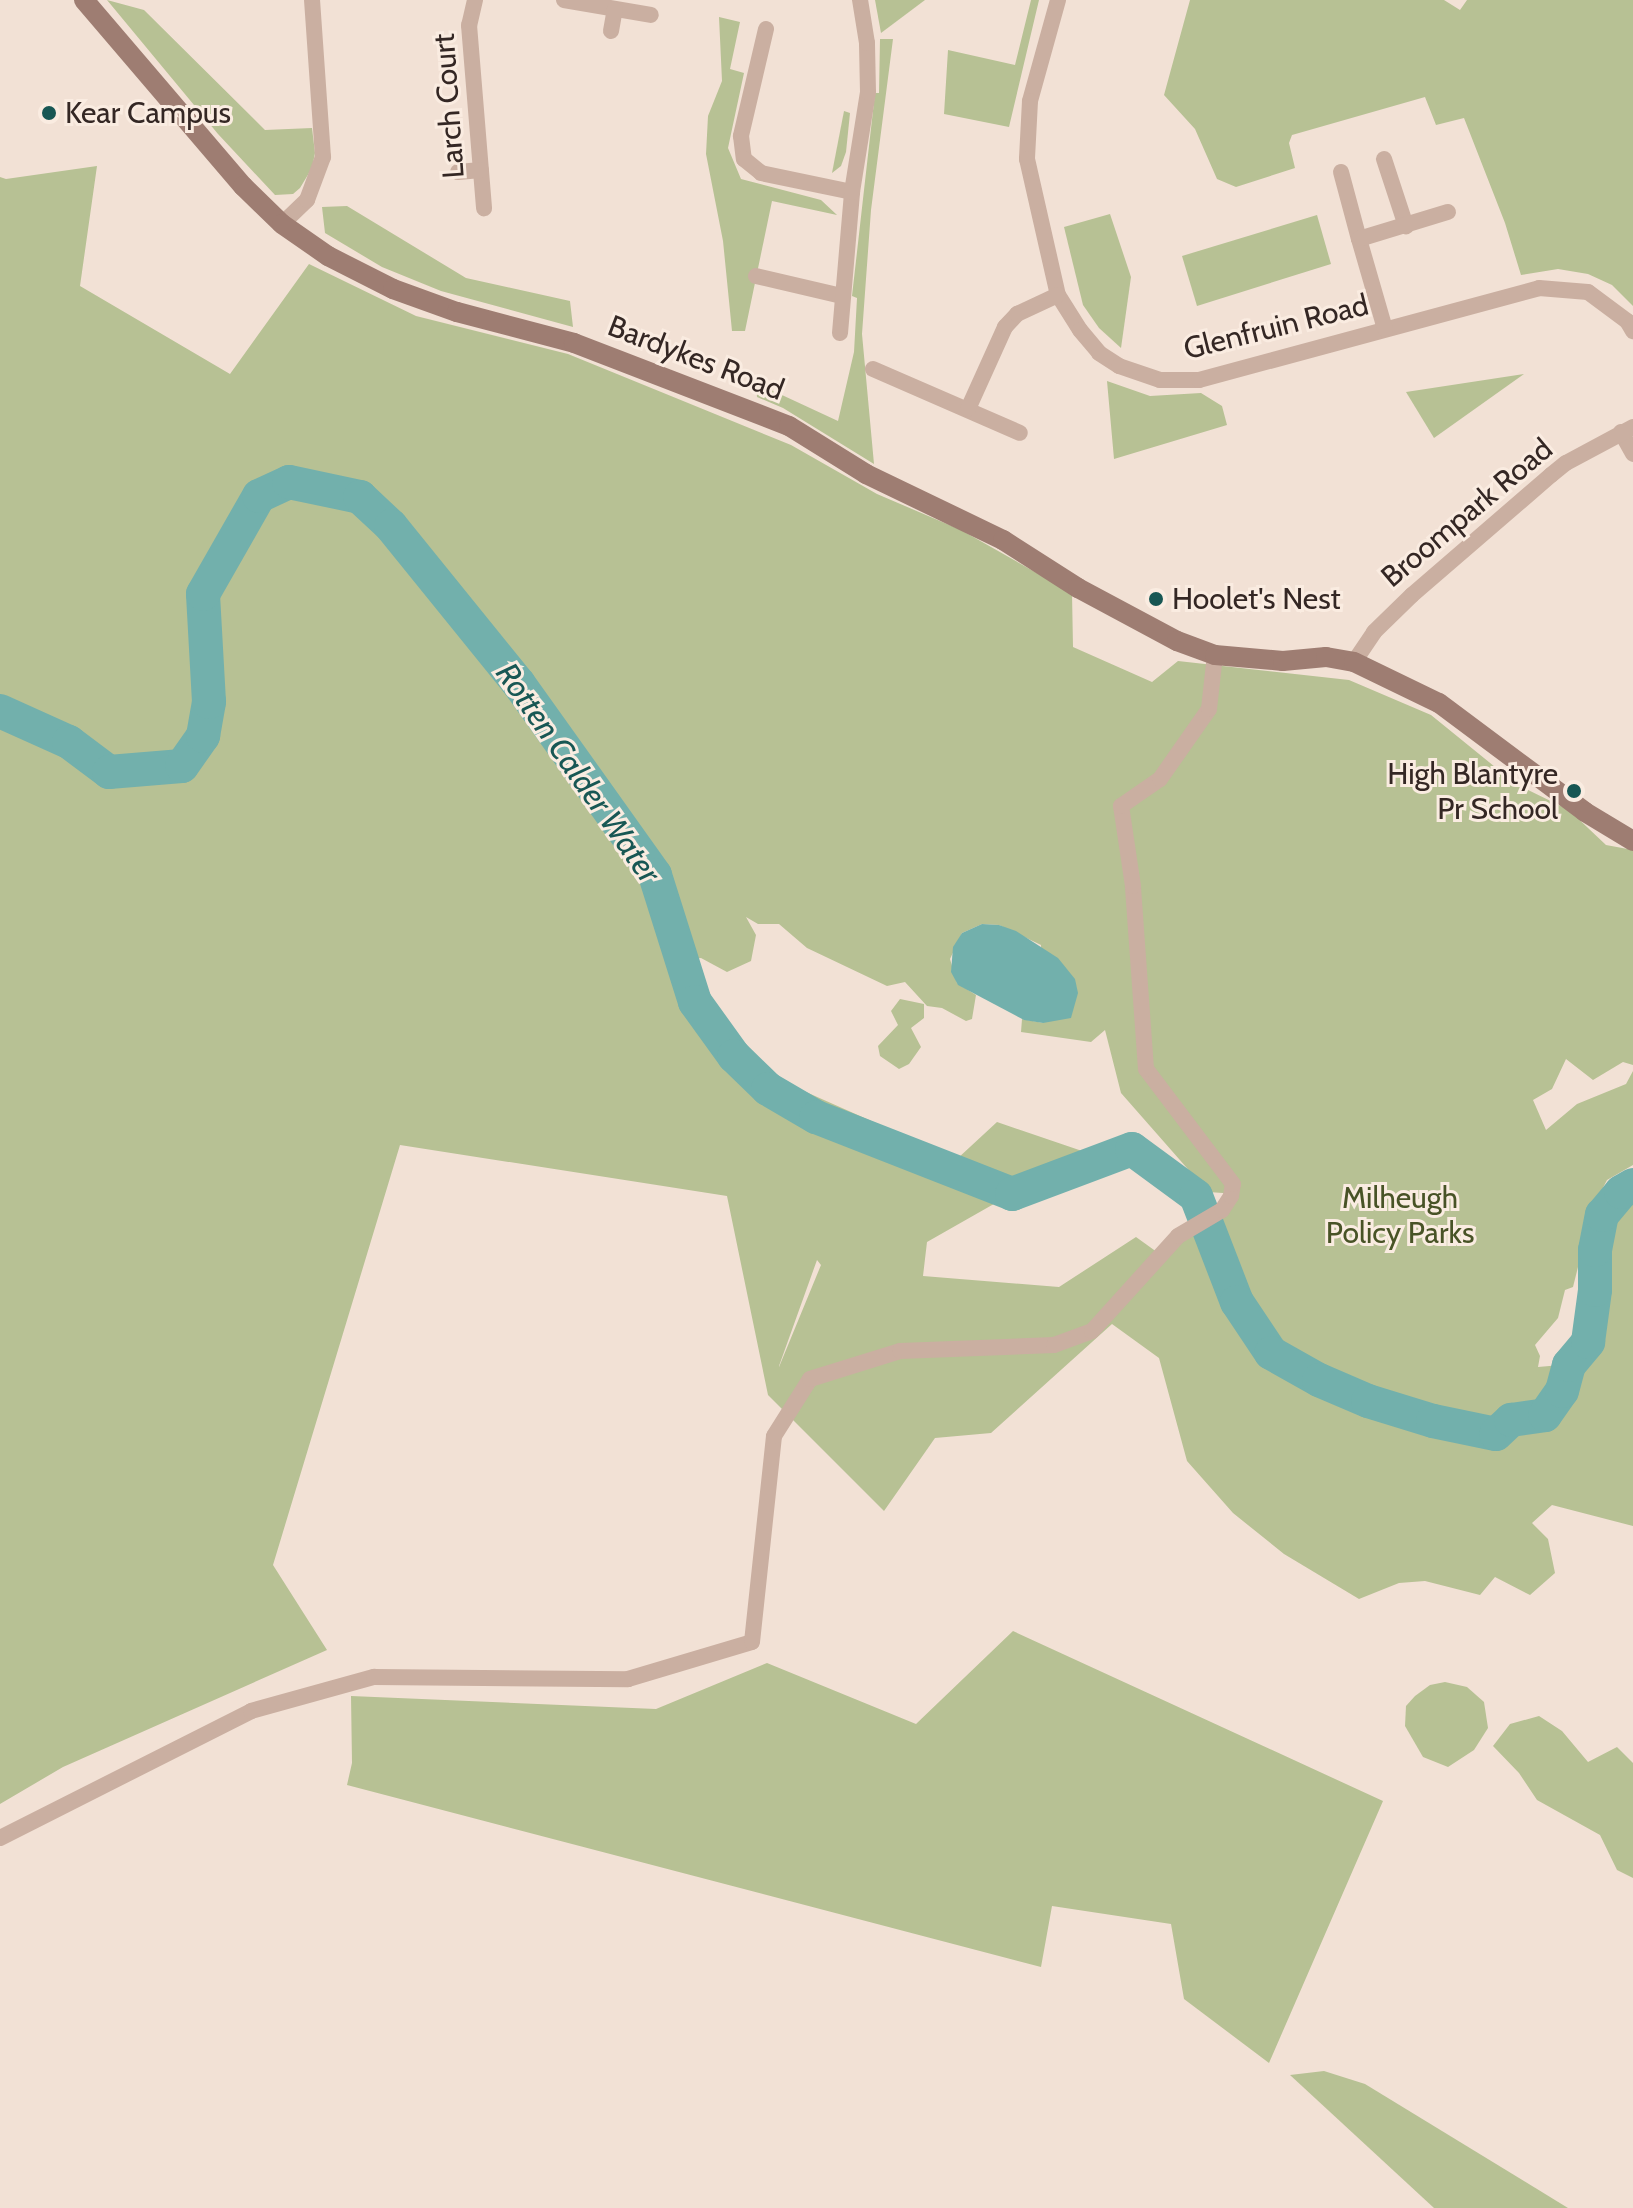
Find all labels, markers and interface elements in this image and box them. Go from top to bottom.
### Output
street label: Larch Court [426,32,472,180]
place label: Kear Campus [65,95,231,131]
marker: Kear Campus [40,104,58,122]
street label: Glenfruin Road [1180,287,1372,367]
street label: Bardykes Road [603,308,789,408]
street label: Broompark Road [1374,431,1560,595]
place label: Hoolet's Nest [1172,581,1341,617]
marker: Hoolet's Nest [1147,590,1165,608]
water label: Rotten Calder Water [488,656,668,890]
place label: High Blantyre Pr School [1387,756,1558,826]
marker: High Blantyre Pr School [1565,782,1583,800]
park label: Milheugh Policy Parks [1326,1180,1474,1250]

